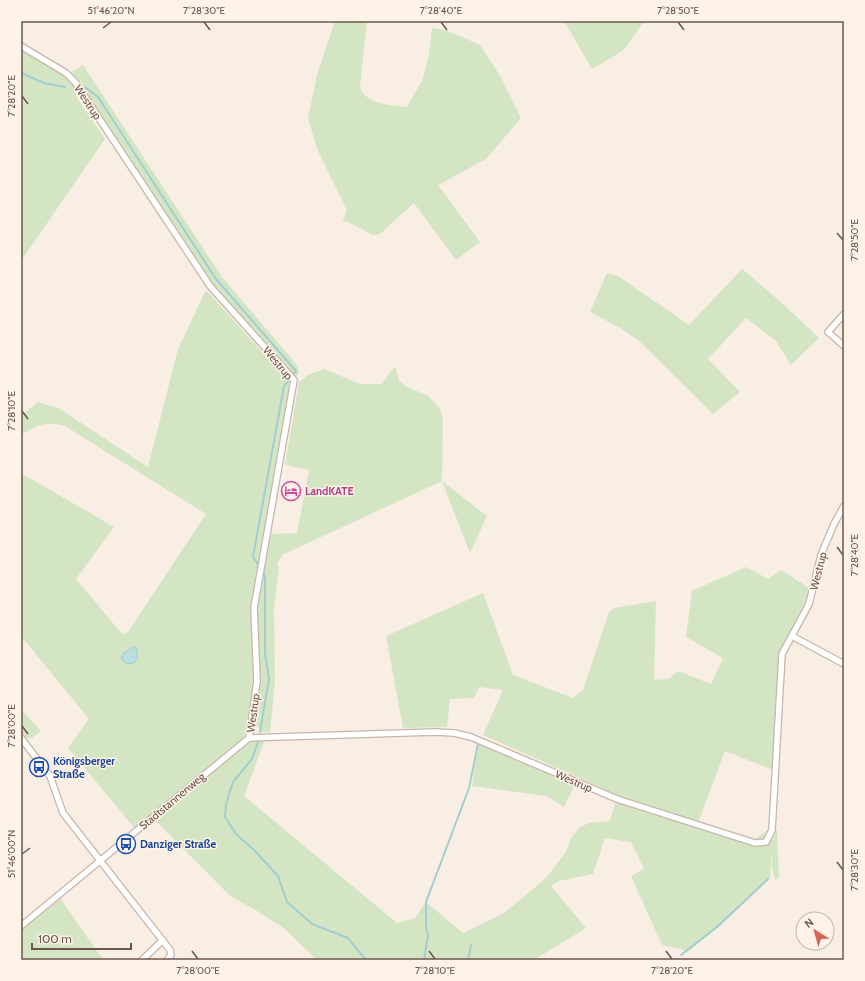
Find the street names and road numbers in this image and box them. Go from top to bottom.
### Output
street label: Westrup [71,82,105,122]
street label: Westrup [260,343,296,383]
street label: Westrup [806,550,830,592]
street label: Westrup [243,693,263,733]
street label: Westrup [553,767,595,795]
street label: Stadtstannenweg [136,769,208,833]

